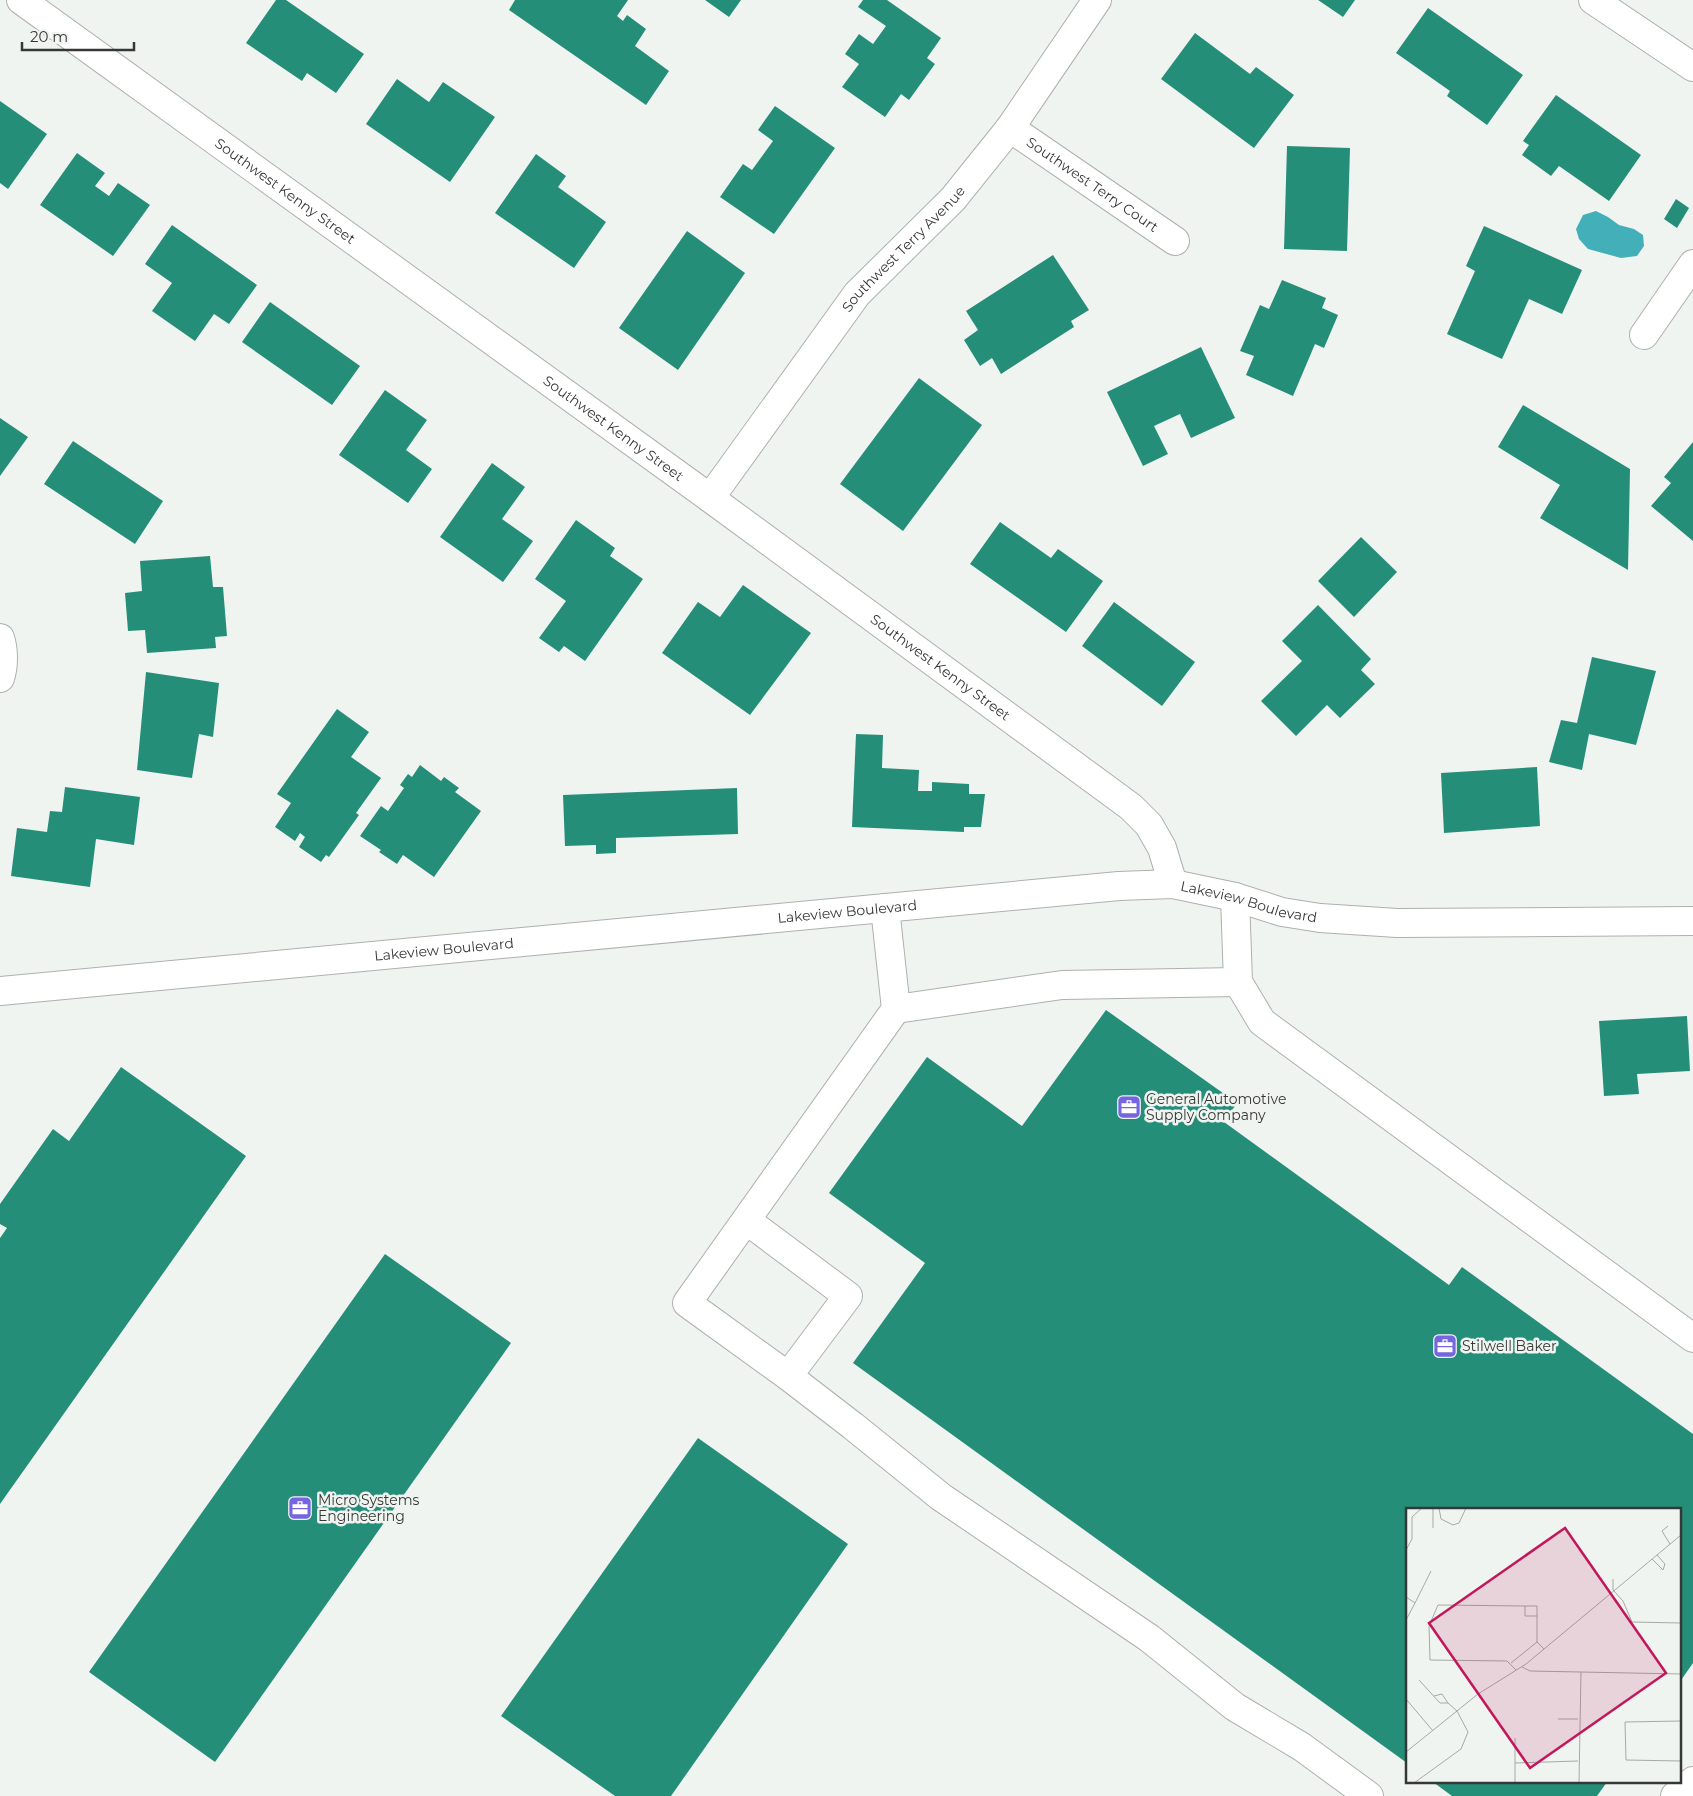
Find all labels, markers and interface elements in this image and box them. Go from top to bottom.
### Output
scale bar [22,20,135,52]
text: 20 m [30,27,68,46]
street label: Southwest Terry Court [1023,133,1162,236]
street label: Southwest Kenny Street [211,134,359,248]
street label: Southwest Terry Avenue [838,182,969,316]
street label: Southwest Kenny Street [540,371,687,485]
street label: Southwest Kenny Street [867,610,1014,725]
street label: Lakeview Boulevard [1179,877,1318,926]
street label: Lakeview Boulevard [777,896,918,927]
street label: Lakeview Boulevard [374,934,515,965]
place label: General Automotive Supply Company [1146,1090,1286,1124]
office icon: General Automotive Supply Company [1116,1094,1142,1120]
office icon: Stilwell Baker [1432,1333,1458,1359]
place label: Stilwell Baker [1462,1337,1557,1355]
place label: Micro Systems Engineering [318,1491,420,1525]
office icon: Micro Systems Engineering [287,1495,313,1521]
inset map [1406,1508,1680,1784]

